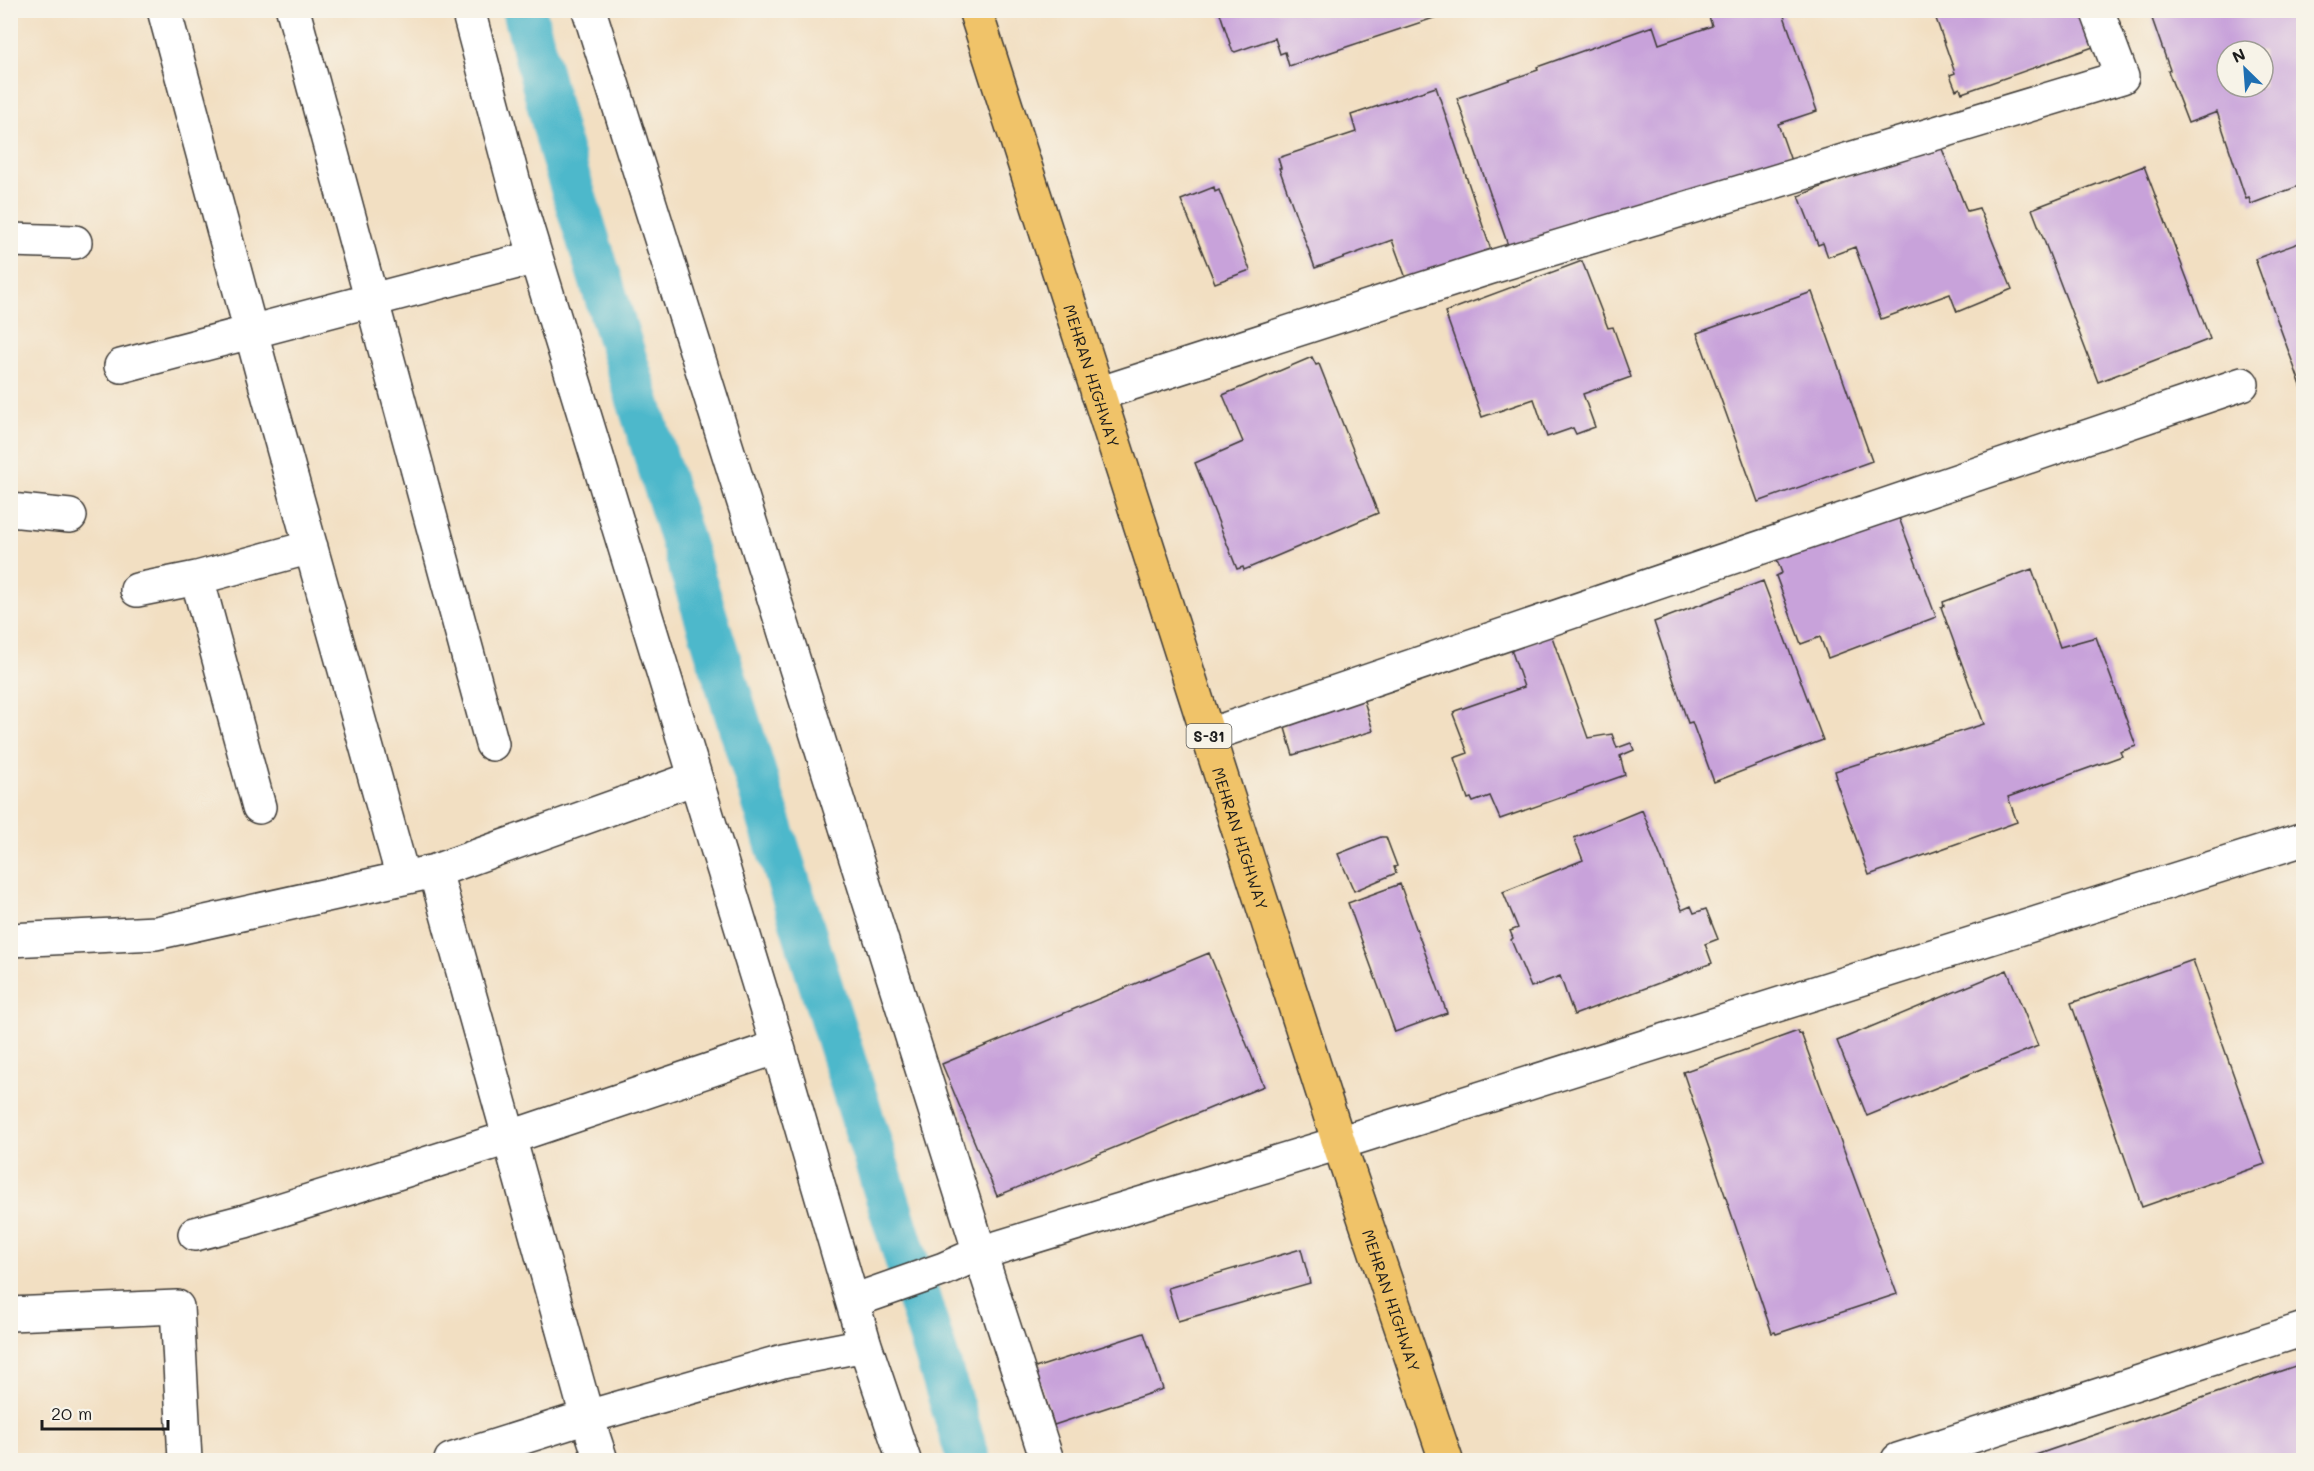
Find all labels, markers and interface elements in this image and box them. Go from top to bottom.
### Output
north arrow [2215,39,2275,99]
text: N [2229,43,2248,67]
street label: MEHRAN HIGHWAY [1060,301,1125,450]
road number: S-31 [1186,724,1232,748]
street label: MEHRAN HIGHWAY [1208,764,1274,912]
street label: MEHRAN HIGHWAY [1358,1226,1426,1374]
scale bar [42,1393,168,1431]
text: 20 m [51,1401,92,1425]

